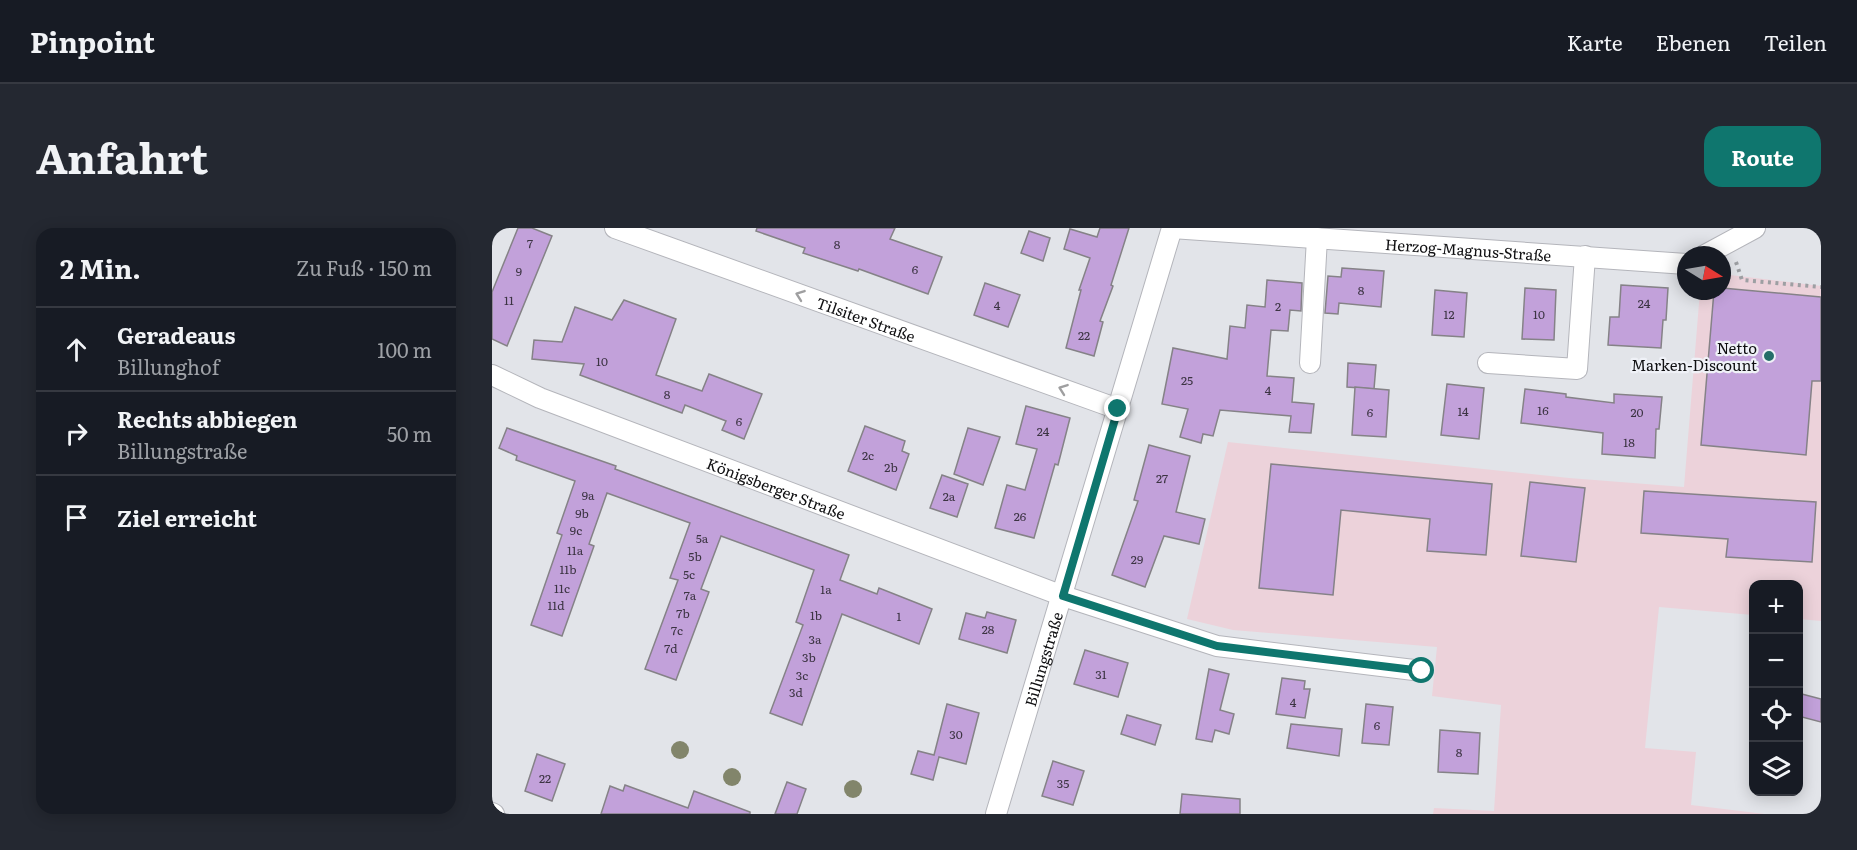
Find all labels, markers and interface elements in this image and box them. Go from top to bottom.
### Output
text: Pinpoint [30,20,155,62]
text: Karte [1567,26,1623,57]
text: Ebenen [1656,26,1731,57]
text: Teilen [1764,26,1827,57]
text: Anfahrt [36,125,208,187]
button: Route [1704,126,1821,187]
street label: Herzog-Magnus-Straße [1384,231,1552,266]
house number: 7 [527,234,533,252]
house number: 8 [834,235,841,253]
north arrow [1677,246,1731,300]
text: 2 Min. [60,248,141,287]
text: Zu Fuß · 150 m [296,252,432,282]
house number: 6 [912,260,919,278]
house number: 9 [516,262,522,280]
house number: 8 [1358,281,1365,299]
one-way arrow [796,289,806,302]
street label: Tilsiter Straße [814,290,919,347]
house number: 11 [504,291,514,309]
house number: 24 [1638,294,1651,312]
house number: 4 [994,296,1001,314]
house number: 2 [1275,297,1281,315]
house number: 12 [1444,305,1454,323]
house number: 10 [1533,305,1545,323]
text: Geradeaus [117,318,235,351]
house number: 22 [1078,326,1090,344]
icon: ahead [60,333,93,366]
text: 100 m [377,334,432,364]
place label: Netto Marken-Discount [1631,336,1757,376]
marker: Netto Marken-Discount [1762,349,1776,363]
text: Billunghof [117,351,219,381]
house number: 10 [596,352,608,370]
house number: 25 [1181,371,1193,389]
house number: 4 [1265,381,1272,399]
one-way arrow [1058,384,1069,397]
house number: 8 [664,385,671,403]
route end [1104,395,1130,421]
house number: 16 [1537,401,1549,419]
text: Rechts abbiegen [117,402,297,435]
house number: 14 [1457,402,1469,420]
house number: 6 [1367,403,1374,421]
house number: 20 [1630,403,1644,421]
house number: 6 [736,412,743,430]
icon: right [60,417,93,450]
text: 50 m [387,418,432,448]
house number: 24 [1037,422,1050,440]
house number: 18 [1623,433,1635,451]
text: Billungstraße [117,435,247,465]
house number: 2c [862,446,874,464]
street label: Königsberger Straße [704,451,849,524]
house number: 2b [884,458,898,476]
house number: 27 [1156,469,1168,487]
house number: 9a [582,486,595,504]
house number: 2a [943,487,956,505]
icon: arrive [60,501,93,534]
text: Ziel erreicht [117,501,257,534]
house number: 9b [575,504,589,522]
house number: 26 [1014,507,1027,525]
house number: 9c [570,521,582,539]
house number: 5a [696,529,709,547]
house number: 11a [567,541,584,559]
house number: 5b [688,547,702,565]
house number: 29 [1131,550,1143,568]
house number: 11b [559,560,577,578]
house number: 5c [683,565,695,583]
house number: 11c [554,579,570,597]
house number: 1a [820,580,832,598]
map controls [1749,580,1803,796]
button: + [1749,580,1803,634]
house number: 7a [684,586,697,604]
house number: 11d [547,596,565,614]
house number: 7b [676,604,690,622]
house number: 1b [810,606,822,624]
house number: 1 [897,607,902,625]
street label: Billungstraße [1018,608,1068,709]
house number: 28 [982,620,995,638]
house number: 7c [671,621,683,639]
house number: 3a [809,630,822,648]
button: − [1749,634,1803,688]
house number: 7d [664,639,678,657]
house number: 3b [802,648,816,666]
route start [1408,657,1434,683]
house number: 31 [1095,665,1107,683]
house number: 3c [796,666,808,684]
house number: 3d [789,683,804,701]
button: locate [1749,688,1803,742]
house number: 4 [1290,693,1297,711]
house number: 6 [1374,716,1381,734]
house number: 30 [949,725,963,743]
button: layers [1749,742,1803,796]
house number: 8 [1456,743,1463,761]
house number: 22 [539,769,551,787]
house number: 35 [1057,774,1069,792]

